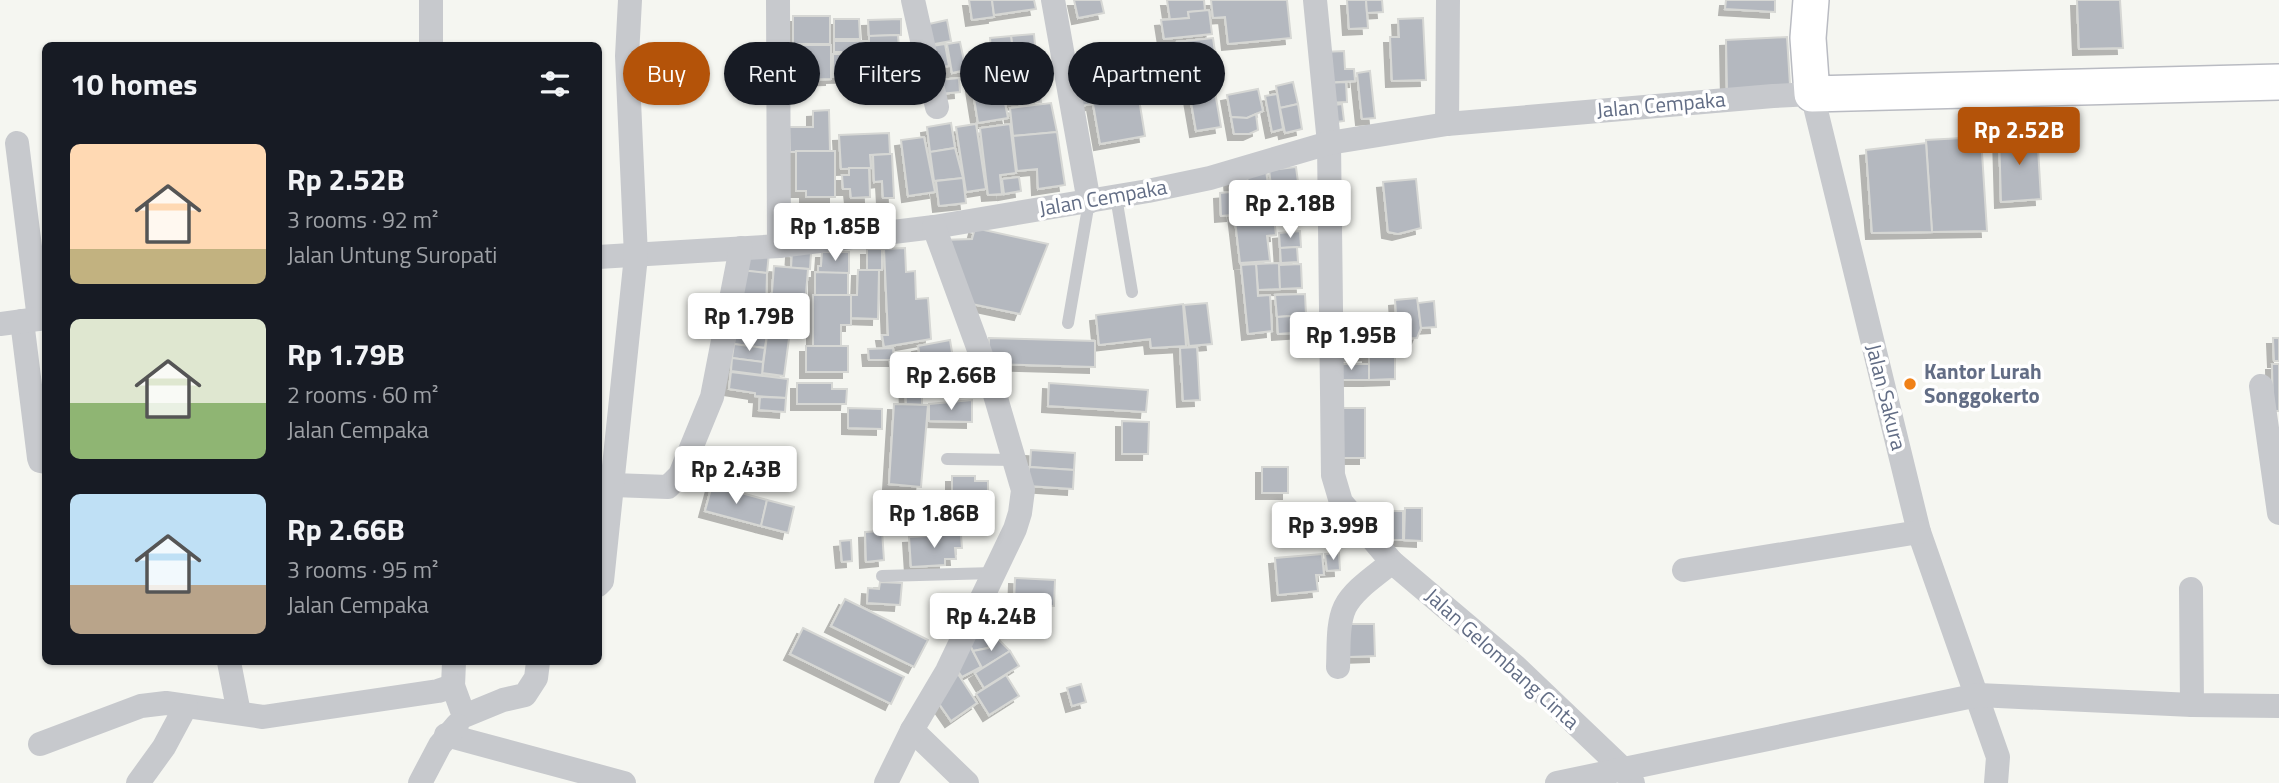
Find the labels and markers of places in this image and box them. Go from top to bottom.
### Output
pin: Rp 2.52B [1947,108,2091,167]
pin: Rp 2.18B [1218,180,1362,240]
pin: Rp 1.85B [763,204,907,263]
pin: Rp 1.79B [677,294,821,353]
pin: Rp 1.95B [1279,312,1423,372]
pin: Rp 2.66B [879,352,1023,412]
place label: Kantor Lurah Songgokerto [1924,355,2042,411]
marker: Kantor Lurah Songgokerto [1902,376,1918,392]
pin: Rp 2.43B [664,447,808,506]
pin: Rp 1.86B [862,490,1006,550]
pin: Rp 3.99B [1261,503,1405,562]
pin: Rp 4.24B [919,594,1063,653]

